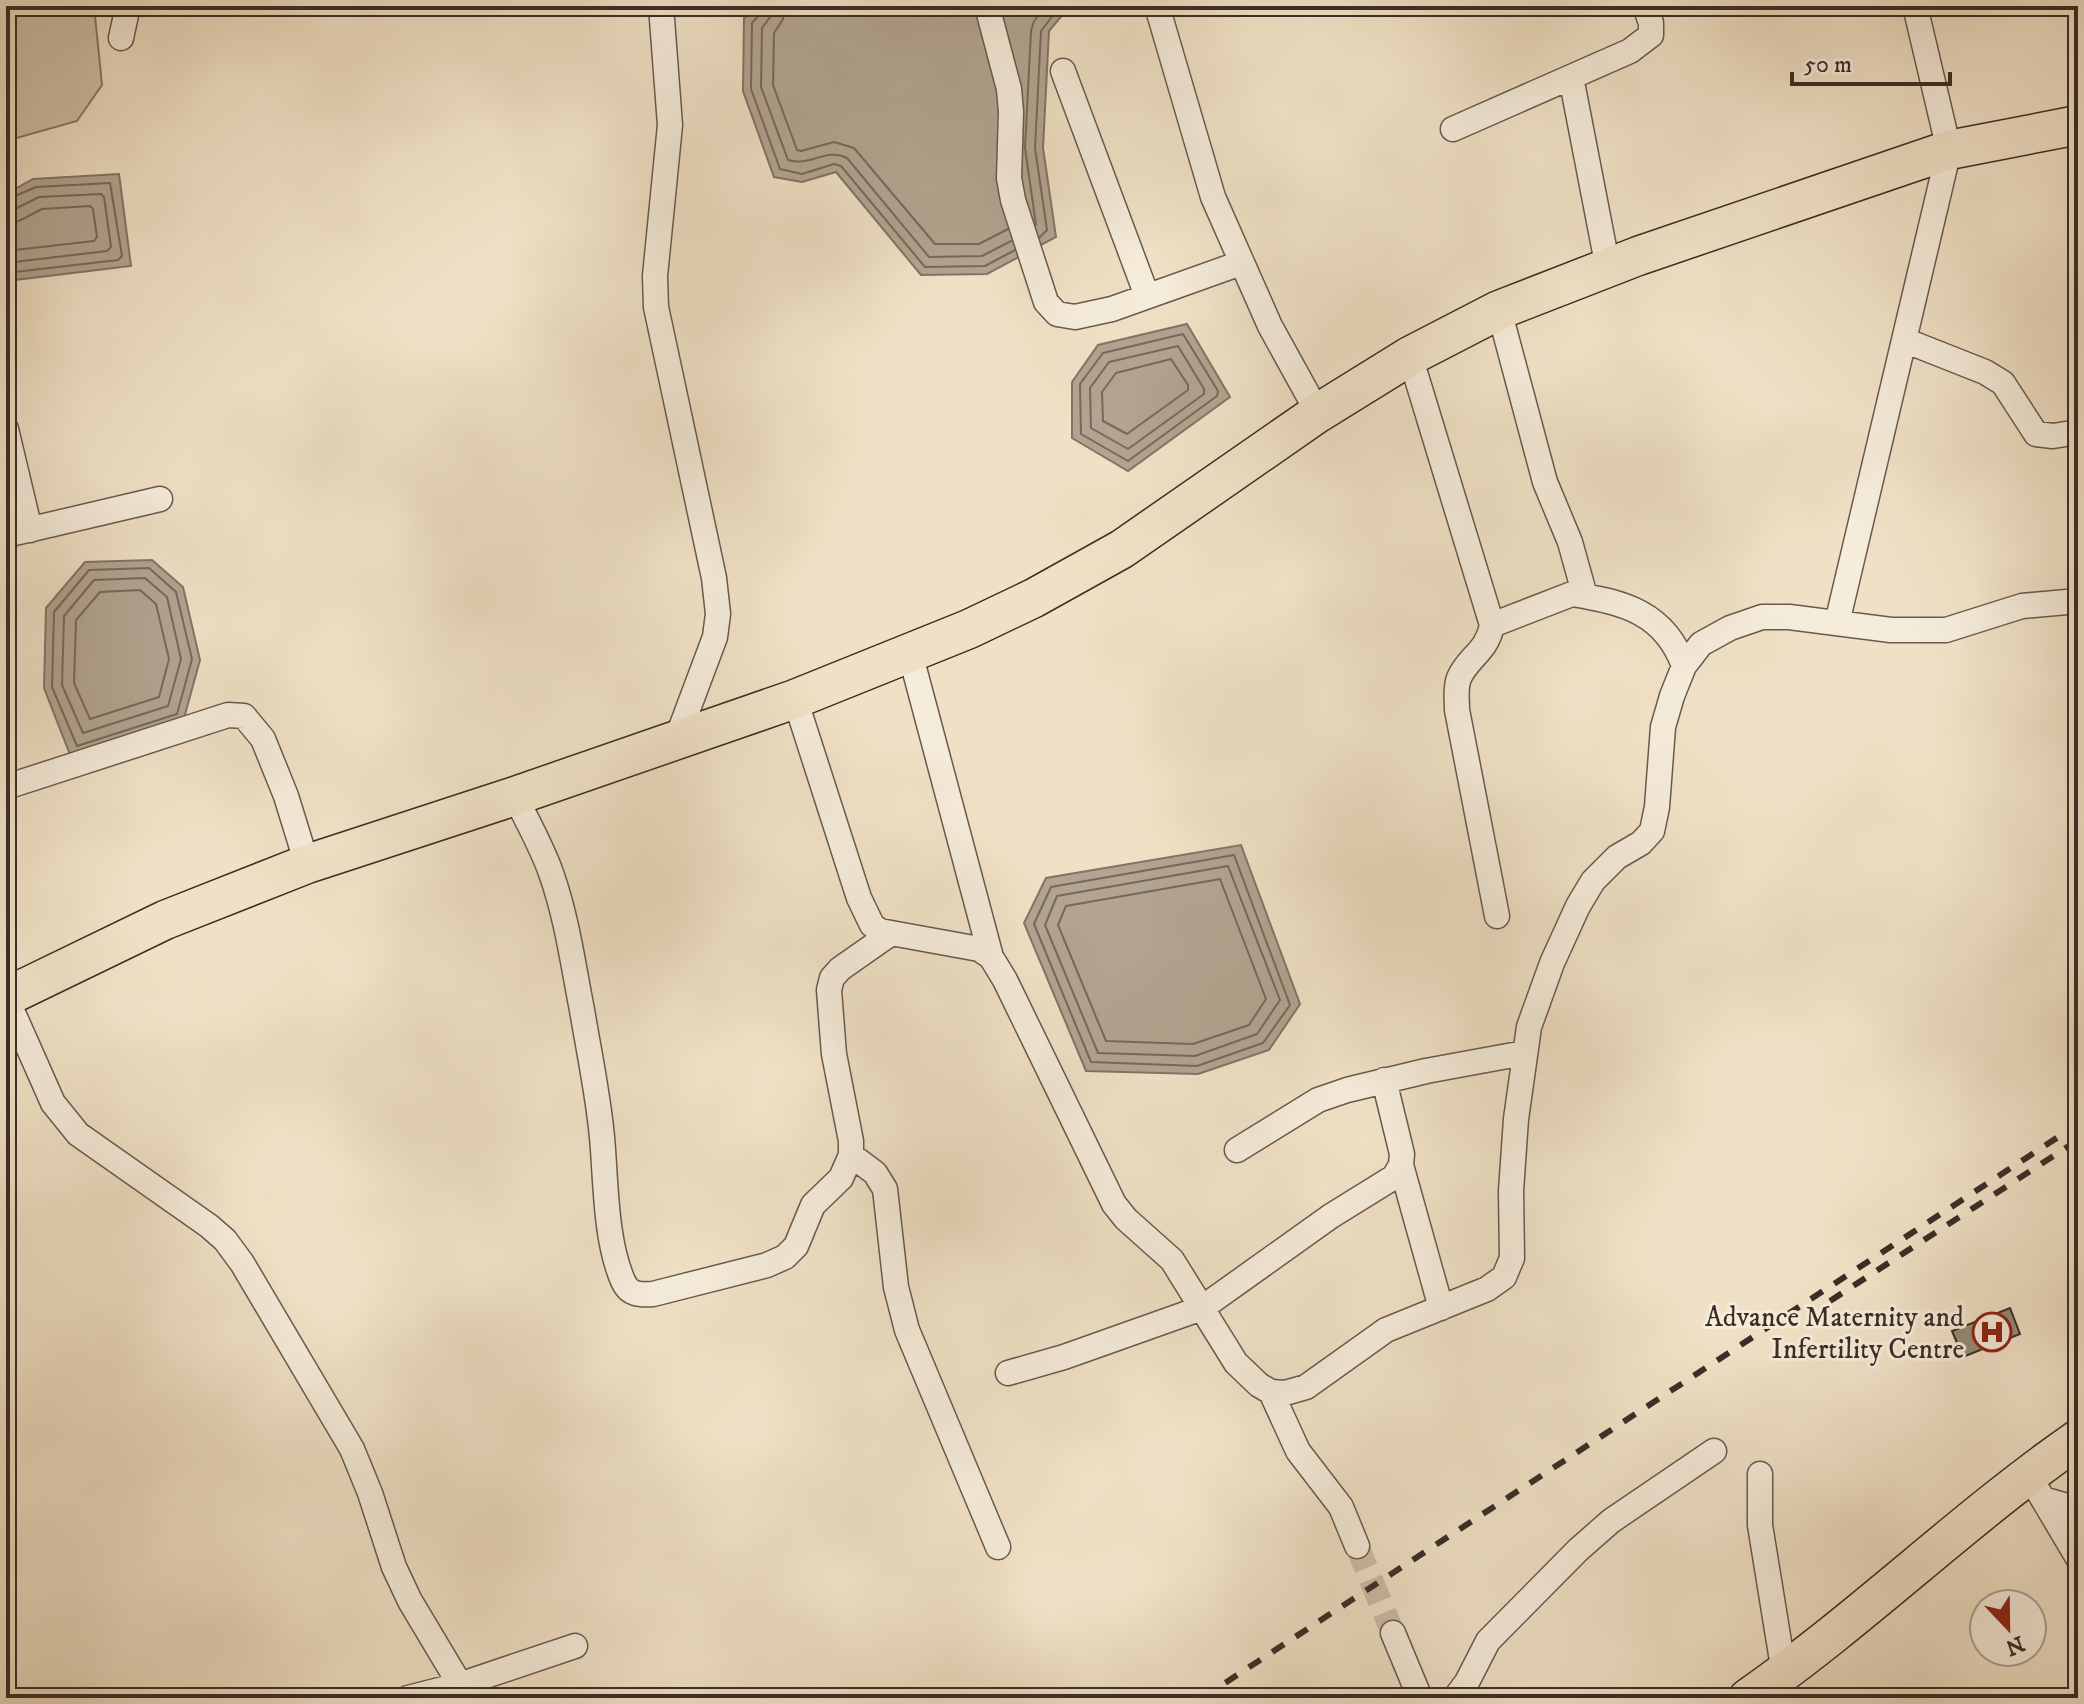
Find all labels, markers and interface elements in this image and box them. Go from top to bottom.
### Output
scale bar [1792,36,1950,86]
text: 50 m [1804,50,1852,80]
place label: Advance Maternity and Infertility Centre [1705,1300,1964,1367]
hospital icon: Advance Maternity and Infertility Centre [1971,1311,2013,1353]
north arrow [1968,1588,2048,1668]
text: N [2001,1629,2028,1661]

